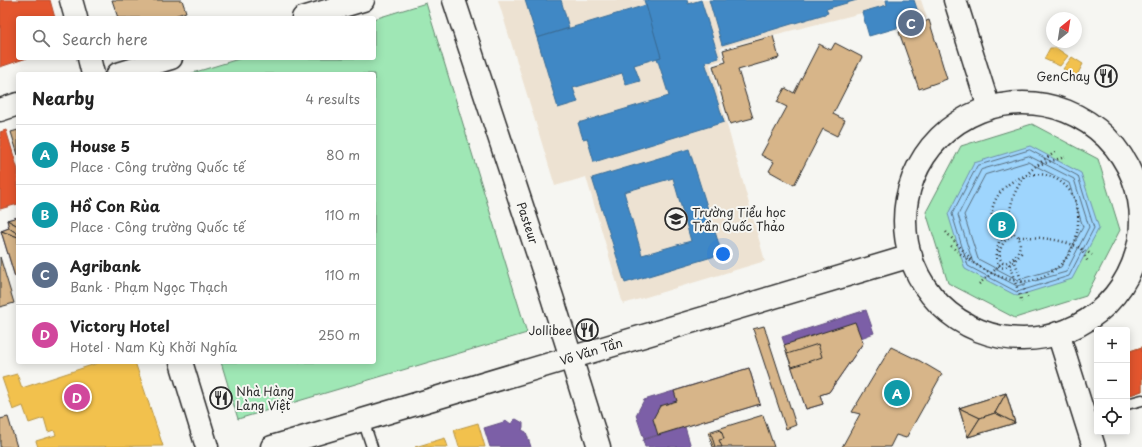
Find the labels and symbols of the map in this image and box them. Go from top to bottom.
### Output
pin: C [898,8,924,38]
north arrow [1046,12,1082,48]
restaurant icon: GenChay [1093,63,1119,89]
place label: GenChay [1036,67,1090,85]
street label: Pasteur [513,200,543,247]
place label: Trường Tiểu học Trần Quốc Thảo [692,203,786,235]
school or university icon: Trường Tiểu học Trần Quốc Thảo [663,206,689,232]
pin: B [989,210,1015,240]
your location [713,244,733,264]
restaurant icon: Jollibee [574,317,600,343]
place label: Jollibee [528,321,572,339]
street label: Võ Văn Tần [557,333,625,369]
pin: A [884,378,910,408]
pin: D [64,382,90,412]
place label: Nhà Hàng Làng Việt [236,382,294,414]
restaurant icon: Nhà Hàng Làng Việt [208,385,234,411]

